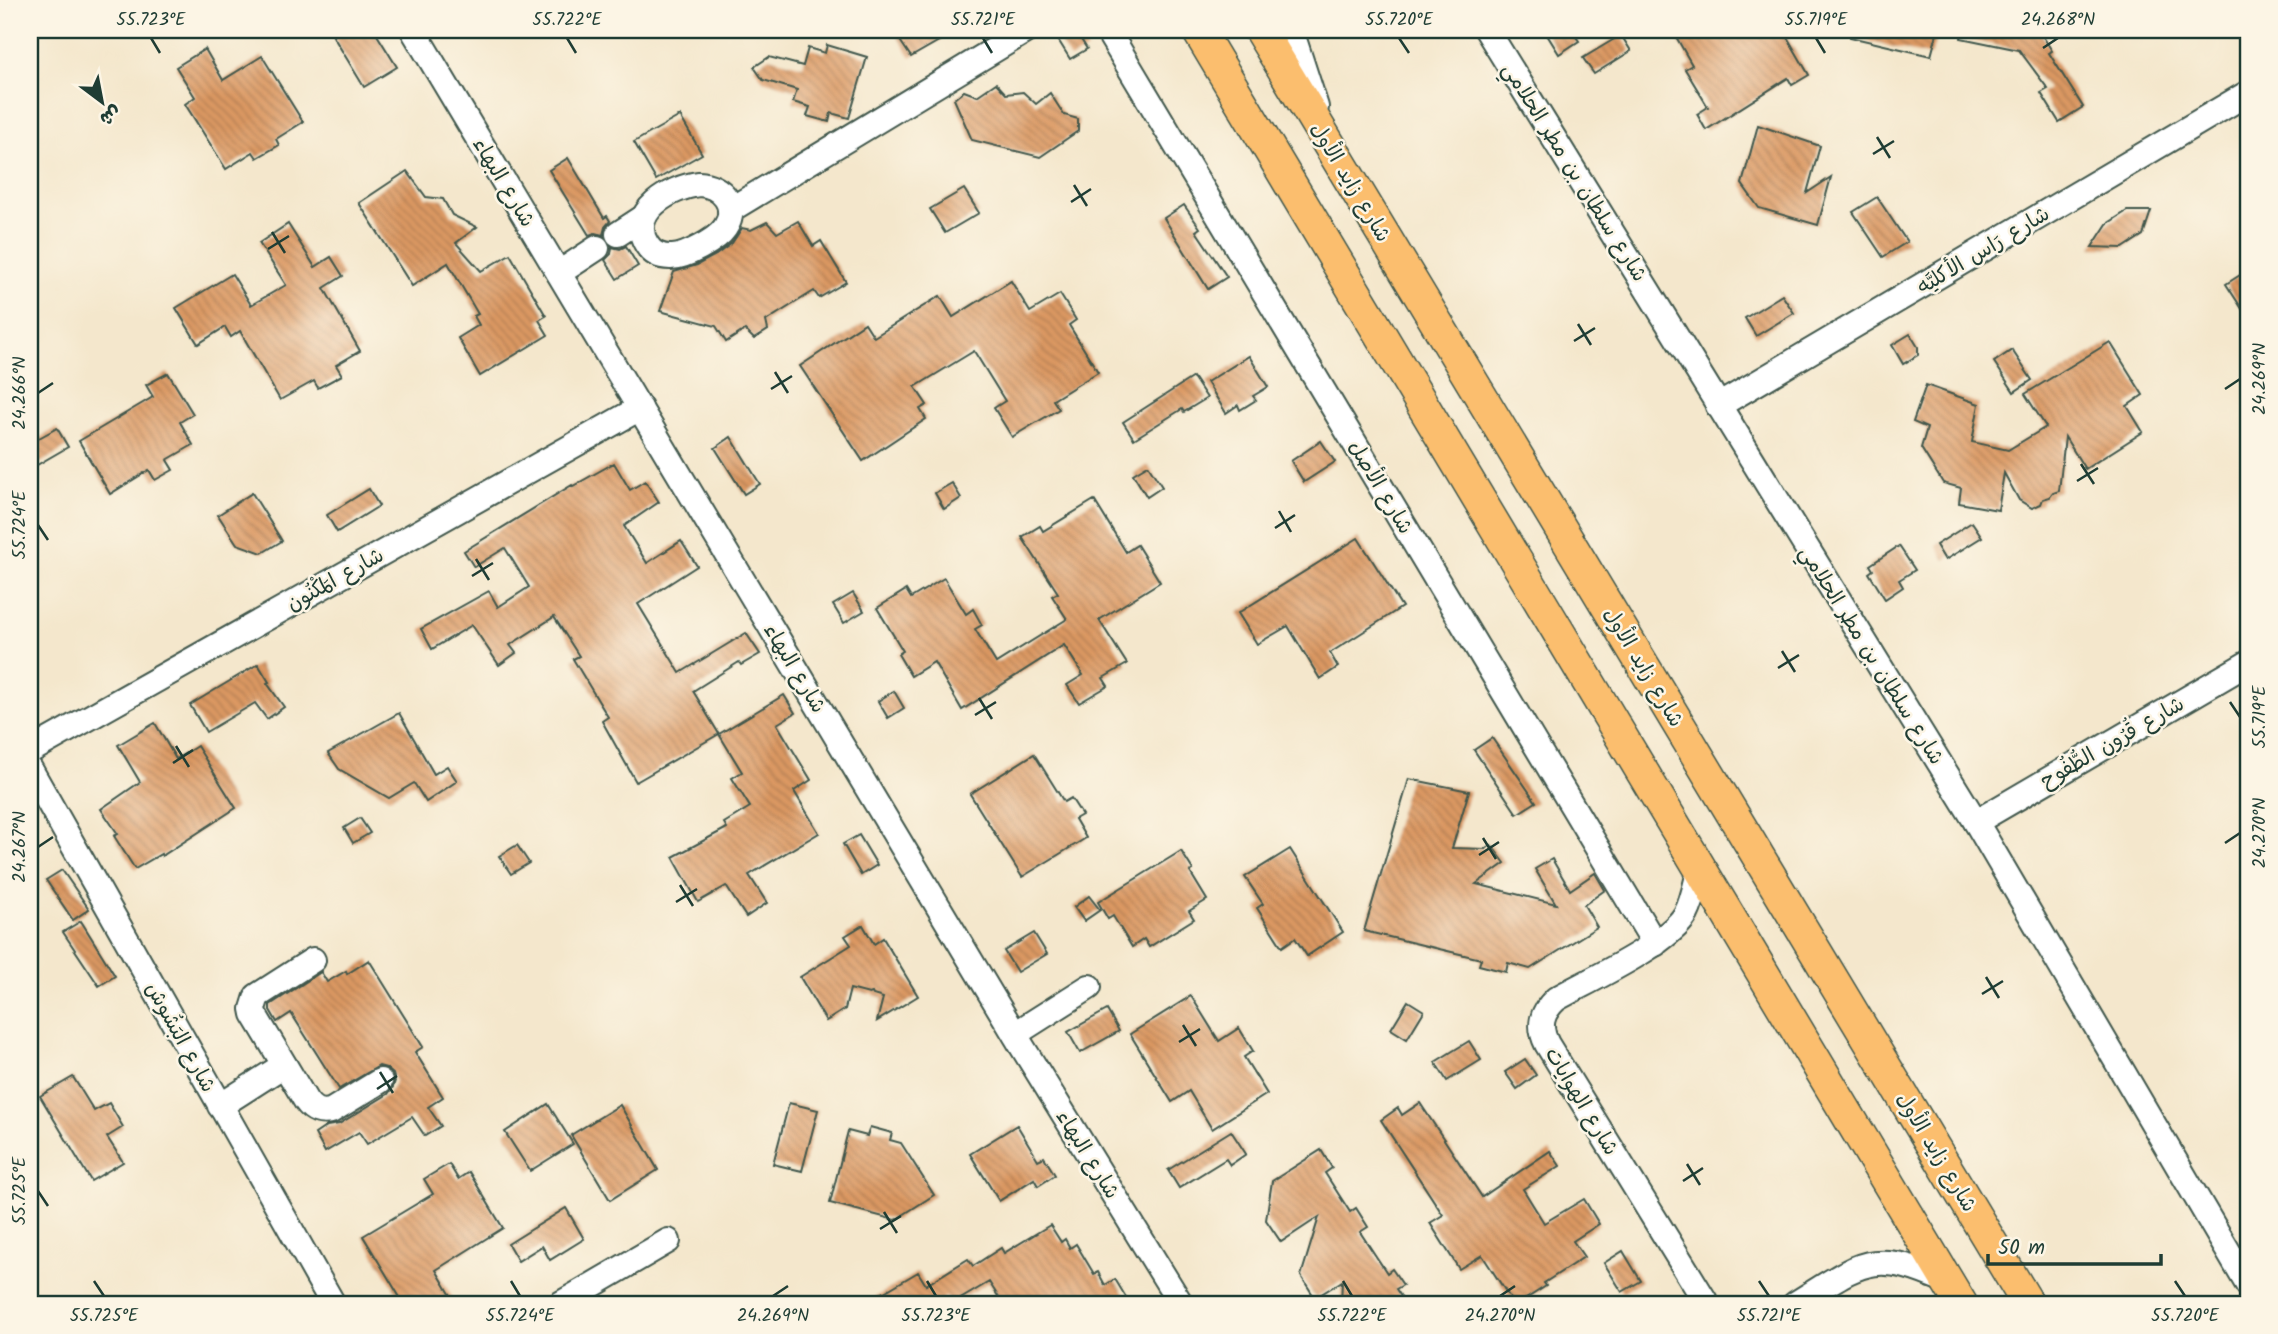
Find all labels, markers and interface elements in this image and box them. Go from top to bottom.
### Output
text: 55.723°E [116,6,186,35]
text: 55.722°E [532,6,602,35]
text: 55.721°E [951,6,1016,35]
text: 55.720°E [1365,6,1433,35]
text: 55.719°E [1785,6,1848,35]
text: 24.268°N [2021,6,2095,35]
street label: شارع سلطان بن مطر الحلامي [1492,57,1655,289]
north arrow [66,66,136,136]
text: ش [93,96,127,133]
street label: شارع زايد الأول [1301,117,1399,249]
street label: شارع البهاء [463,131,543,234]
street label: شارع رَاس الأكليَّه [1911,199,2057,304]
text: 24.269°N [2246,343,2275,415]
text: 24.266°N [6,356,35,430]
street label: شارع الأصل [1339,434,1421,541]
text: 55.724°E [6,490,35,559]
street label: شارع المَكْنُون [281,540,391,621]
street label: شارع سلطان بن مطر الحلامي [1789,540,1952,772]
street label: شارع زايد الأول [1594,602,1692,734]
street label: شارع البهاء [754,617,834,720]
text: 55.719°E [2246,685,2275,748]
street label: شارع قُرُون الطُّفُوح [2034,688,2191,798]
text: 24.270°N [2246,798,2275,868]
text: 24.267°N [6,811,35,883]
street label: شارع البَشُوش [136,976,224,1099]
street label: شارع الهوايات [1535,1041,1626,1162]
street label: شارع زايد الأول [1887,1087,1985,1219]
street label: شارع البهاء [1046,1104,1127,1206]
text: 55.725°E [6,1156,35,1225]
scale bar [1988,1222,2161,1266]
text: 50 m [1998,1232,2045,1265]
text: 55.725°E [70,1302,139,1331]
text: 55.724°E [486,1302,555,1331]
text: 24.269°N [737,1302,809,1331]
text: 55.723°E [901,1302,971,1331]
text: 55.722°E [1317,1302,1387,1331]
text: 24.270°N [1465,1302,1535,1331]
text: 55.721°E [1737,1302,1802,1331]
text: 55.720°E [2151,1302,2219,1331]

